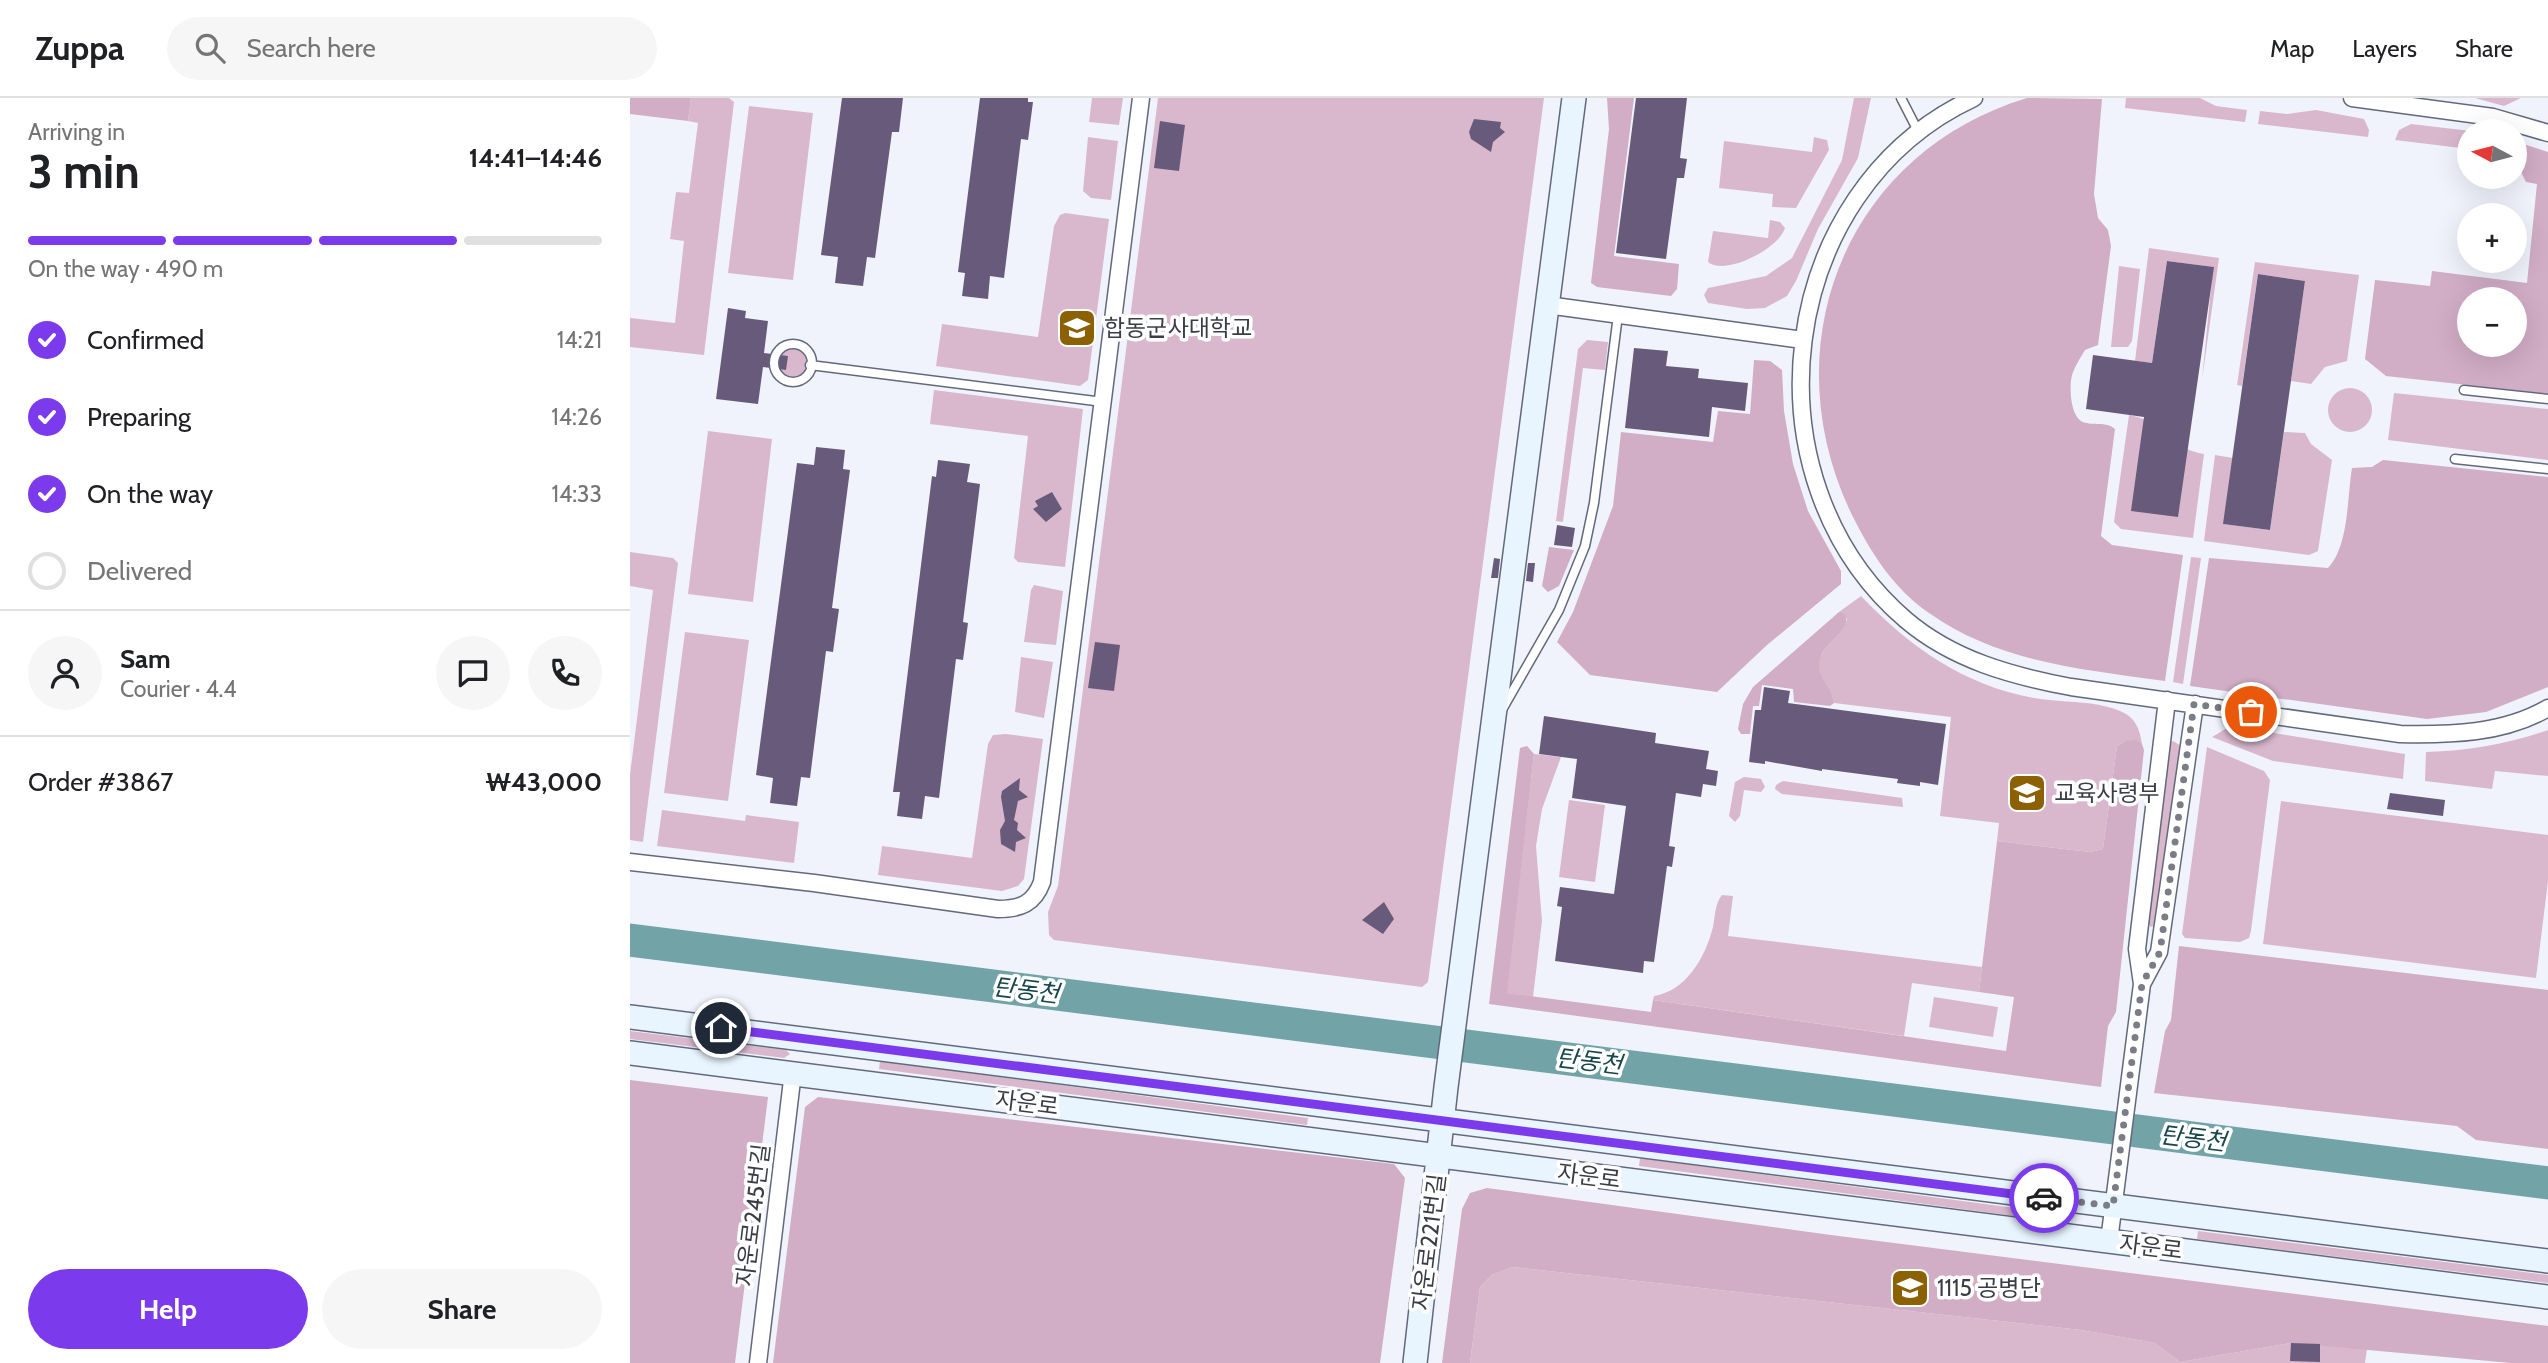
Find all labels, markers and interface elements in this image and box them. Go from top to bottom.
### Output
search box [167,17,657,80]
text: Zuppa [35,28,125,68]
icon: search [191,29,229,67]
text: Search here [247,32,376,64]
text: Map [2270,34,2314,63]
text: Layers [2352,34,2417,63]
text: Share [2455,34,2513,63]
text: Arriving in [28,118,125,146]
north arrow [2457,119,2527,189]
map controls [2457,119,2527,357]
text: 14:41–14:46 [469,142,602,174]
text: 3 min [28,144,140,200]
button: + [2457,203,2527,273]
text: On the way · 490 m [28,255,223,283]
button: − [2457,287,2527,357]
school or university icon: 합동군사대학교 [1056,307,1098,349]
place label: 합동군사대학교 [1104,314,1252,342]
icon: check [28,321,66,359]
text: Confirmed [87,324,204,356]
text: 14:21 [557,326,602,354]
icon: check [28,398,66,436]
text: Preparing [87,401,191,433]
text: 14:26 [551,403,602,431]
icon: check [28,475,66,513]
text: On the way [87,478,213,510]
text: 14:33 [552,480,602,508]
text: Delivered [87,555,192,587]
button: person [28,636,102,710]
button: chat [436,636,510,710]
button: phone [528,636,602,710]
text: Sam [120,643,171,675]
text: Courier · 4.4 [120,675,237,703]
pin [2221,682,2281,742]
icon: bag [2232,693,2270,731]
text: Order #3867 [28,766,173,798]
text: ₩43,000 [486,766,602,798]
school or university icon: 교육사령부 [2006,772,2048,814]
place label: 교육사령부 [2054,779,2160,807]
water label: 탄동천 [991,972,1064,1009]
pin [691,998,751,1058]
icon: home [702,1009,740,1047]
water label: 탄동천 [1554,1043,1627,1080]
street label: 자운로 [994,1085,1060,1121]
water label: 탄동천 [2158,1120,2231,1157]
street label: 자운로245번길 [730,1142,776,1288]
street label: 자운로 [1556,1158,1622,1194]
courier [2009,1163,2079,1233]
street label: 자운로221번길 [1407,1172,1451,1312]
icon: car [2025,1179,2063,1217]
street label: 자운로 [2118,1229,2184,1265]
school or university icon: 1115 공병단 [1889,1267,1931,1309]
button: Help [28,1269,308,1349]
button: Share [322,1269,602,1349]
place label: 1115 공병단 [1937,1274,2041,1302]

